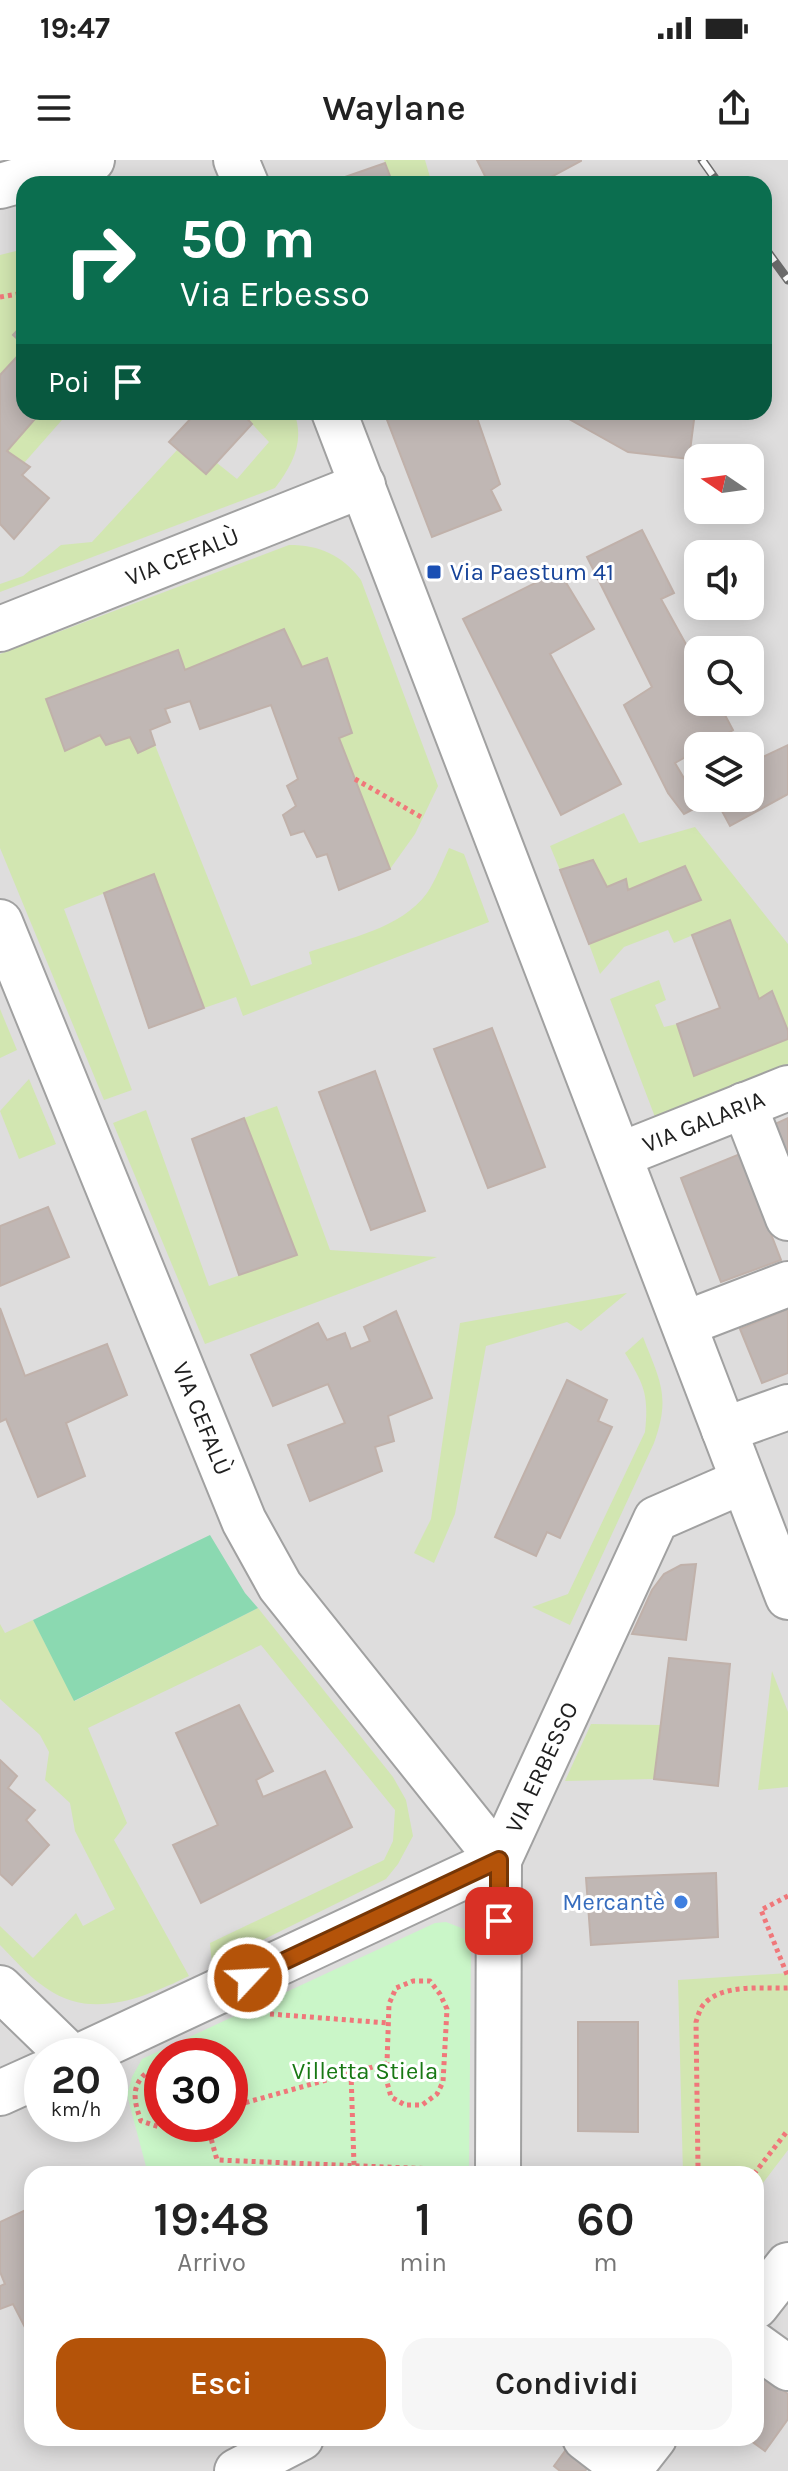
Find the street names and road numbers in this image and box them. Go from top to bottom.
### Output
street label: VIA CEFALÙ [121,521,243,592]
street label: VIA GALARIA [638,1085,769,1159]
street label: VIA CEFALÙ [167,1358,239,1479]
street label: VIA ERBESSO [499,1697,584,1837]

